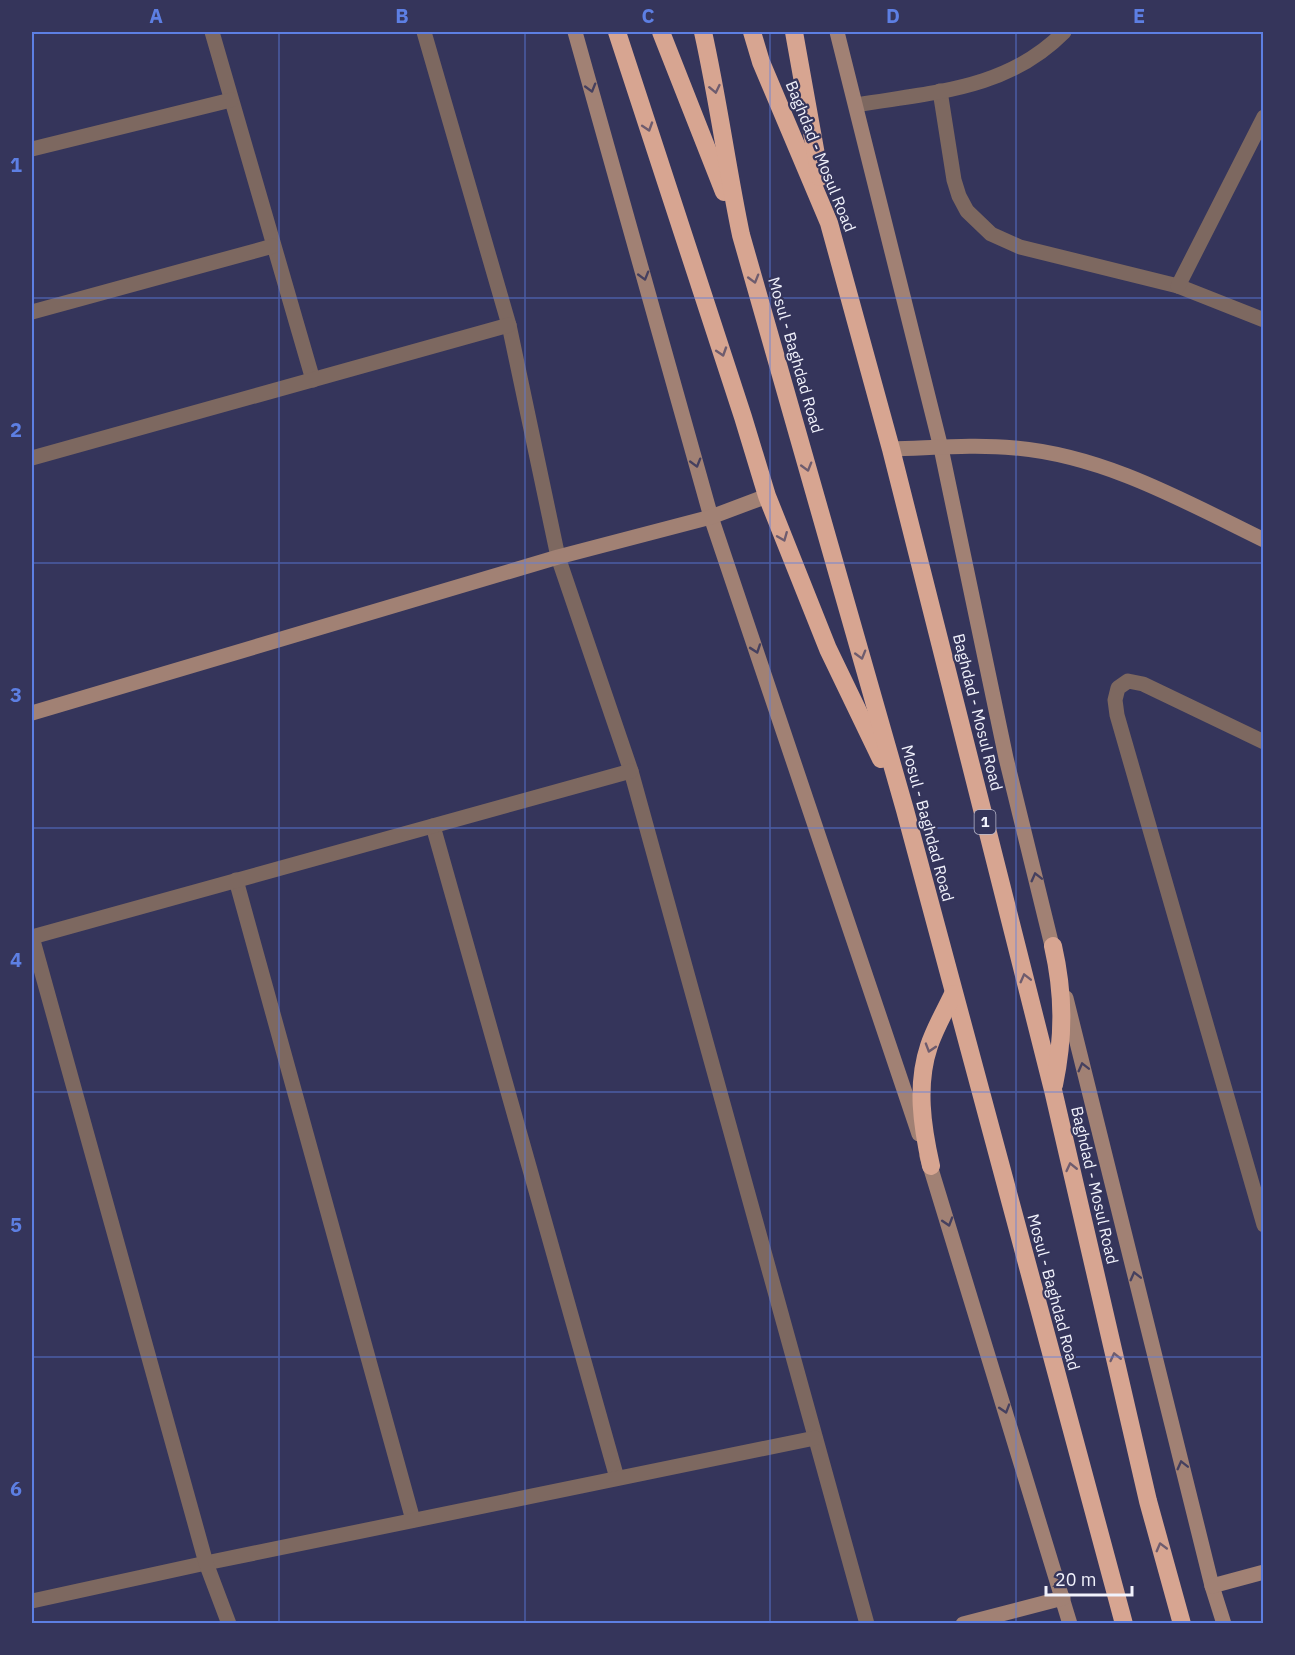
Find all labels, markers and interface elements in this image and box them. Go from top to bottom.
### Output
text: A [149,2,163,29]
text: B [395,2,409,29]
text: C [641,2,655,29]
text: D [886,2,900,29]
text: E [1133,2,1145,29]
street label: Baghdad - Mosul Road [782,77,860,235]
one-way arrow [584,82,596,93]
one-way arrow [708,83,721,93]
one-way arrow [641,121,653,132]
text: 1 [10,151,22,178]
one-way arrow [637,270,649,280]
one-way arrow [747,274,759,284]
street label: Mosul - Baghdad Road [764,275,828,435]
one-way arrow [715,346,727,357]
text: 2 [10,416,22,443]
one-way arrow [689,458,702,468]
one-way arrow [800,461,812,472]
one-way arrow [776,531,789,542]
street label: Baghdad - Mosul Road [949,631,1007,793]
one-way arrow [749,643,761,654]
one-way arrow [853,650,866,660]
text: 3 [10,681,22,708]
street label: Mosul - Baghdad Road [897,743,959,903]
road number: 1 [974,810,996,834]
one-way arrow [1030,873,1043,883]
text: 4 [10,946,22,973]
one-way arrow [1019,973,1032,983]
one-way arrow [924,1042,937,1053]
one-way arrow [1077,1062,1090,1072]
street label: Baghdad - Mosul Road [1067,1104,1123,1266]
one-way arrow [1065,1163,1078,1173]
text: 5 [10,1211,22,1238]
street label: Mosul - Baghdad Road [1023,1212,1085,1372]
one-way arrow [941,1216,953,1227]
one-way arrow [1130,1271,1142,1282]
one-way arrow [1109,1353,1122,1363]
one-way arrow [998,1403,1010,1414]
one-way arrow [1177,1461,1190,1471]
text: 6 [10,1475,22,1502]
one-way arrow [1155,1542,1168,1552]
scale bar [1046,1559,1132,1597]
text: 20 m [1055,1568,1097,1591]

